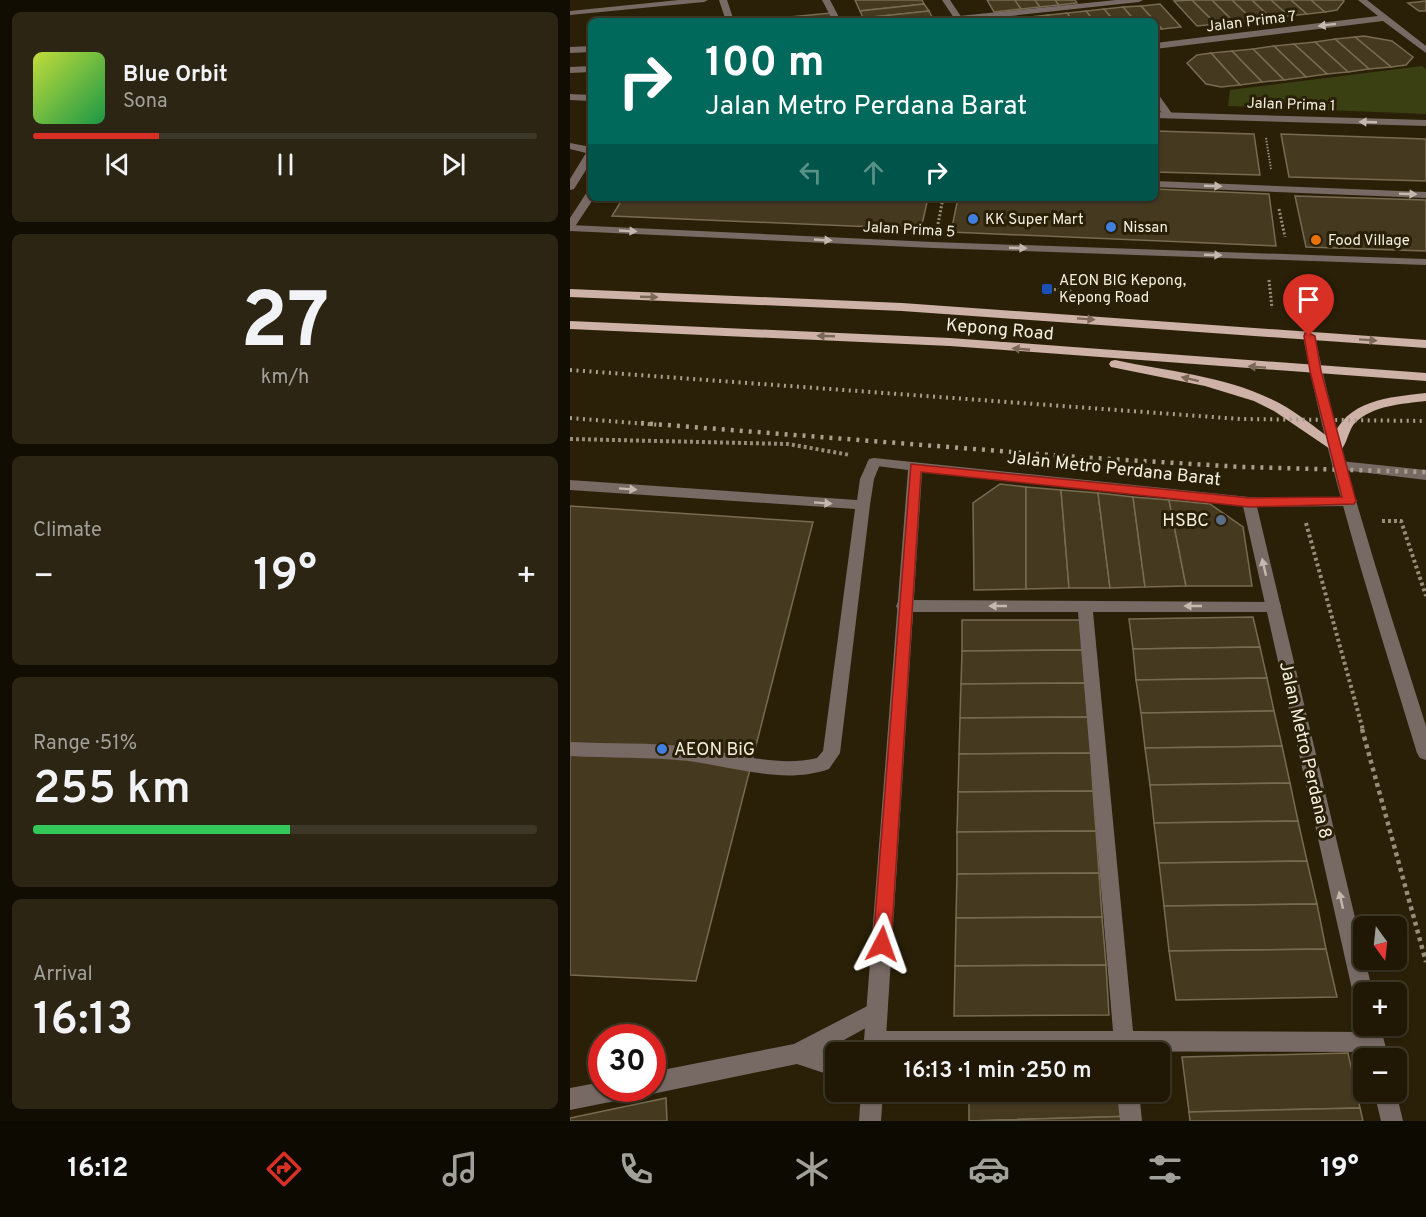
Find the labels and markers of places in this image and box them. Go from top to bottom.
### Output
place label: KK Super Mart [985,211,1084,230]
marker: KK Super Mart [966,212,980,226]
place label: Nissan [1123,219,1168,238]
marker: Nissan [1104,220,1118,234]
place label: Food Village [1328,232,1410,251]
marker: Food Village [1309,233,1323,247]
place label: AEON BIG Kepong, Kepong Road [1059,272,1186,308]
pin [1283,274,1334,336]
marker: AEON BIG Kepong, Kepong Road [1040,282,1054,296]
place label: HSBC [1162,510,1209,533]
marker: HSBC [1214,513,1228,527]
place label: AEON BiG [674,739,755,762]
marker: AEON BiG [655,742,669,756]

